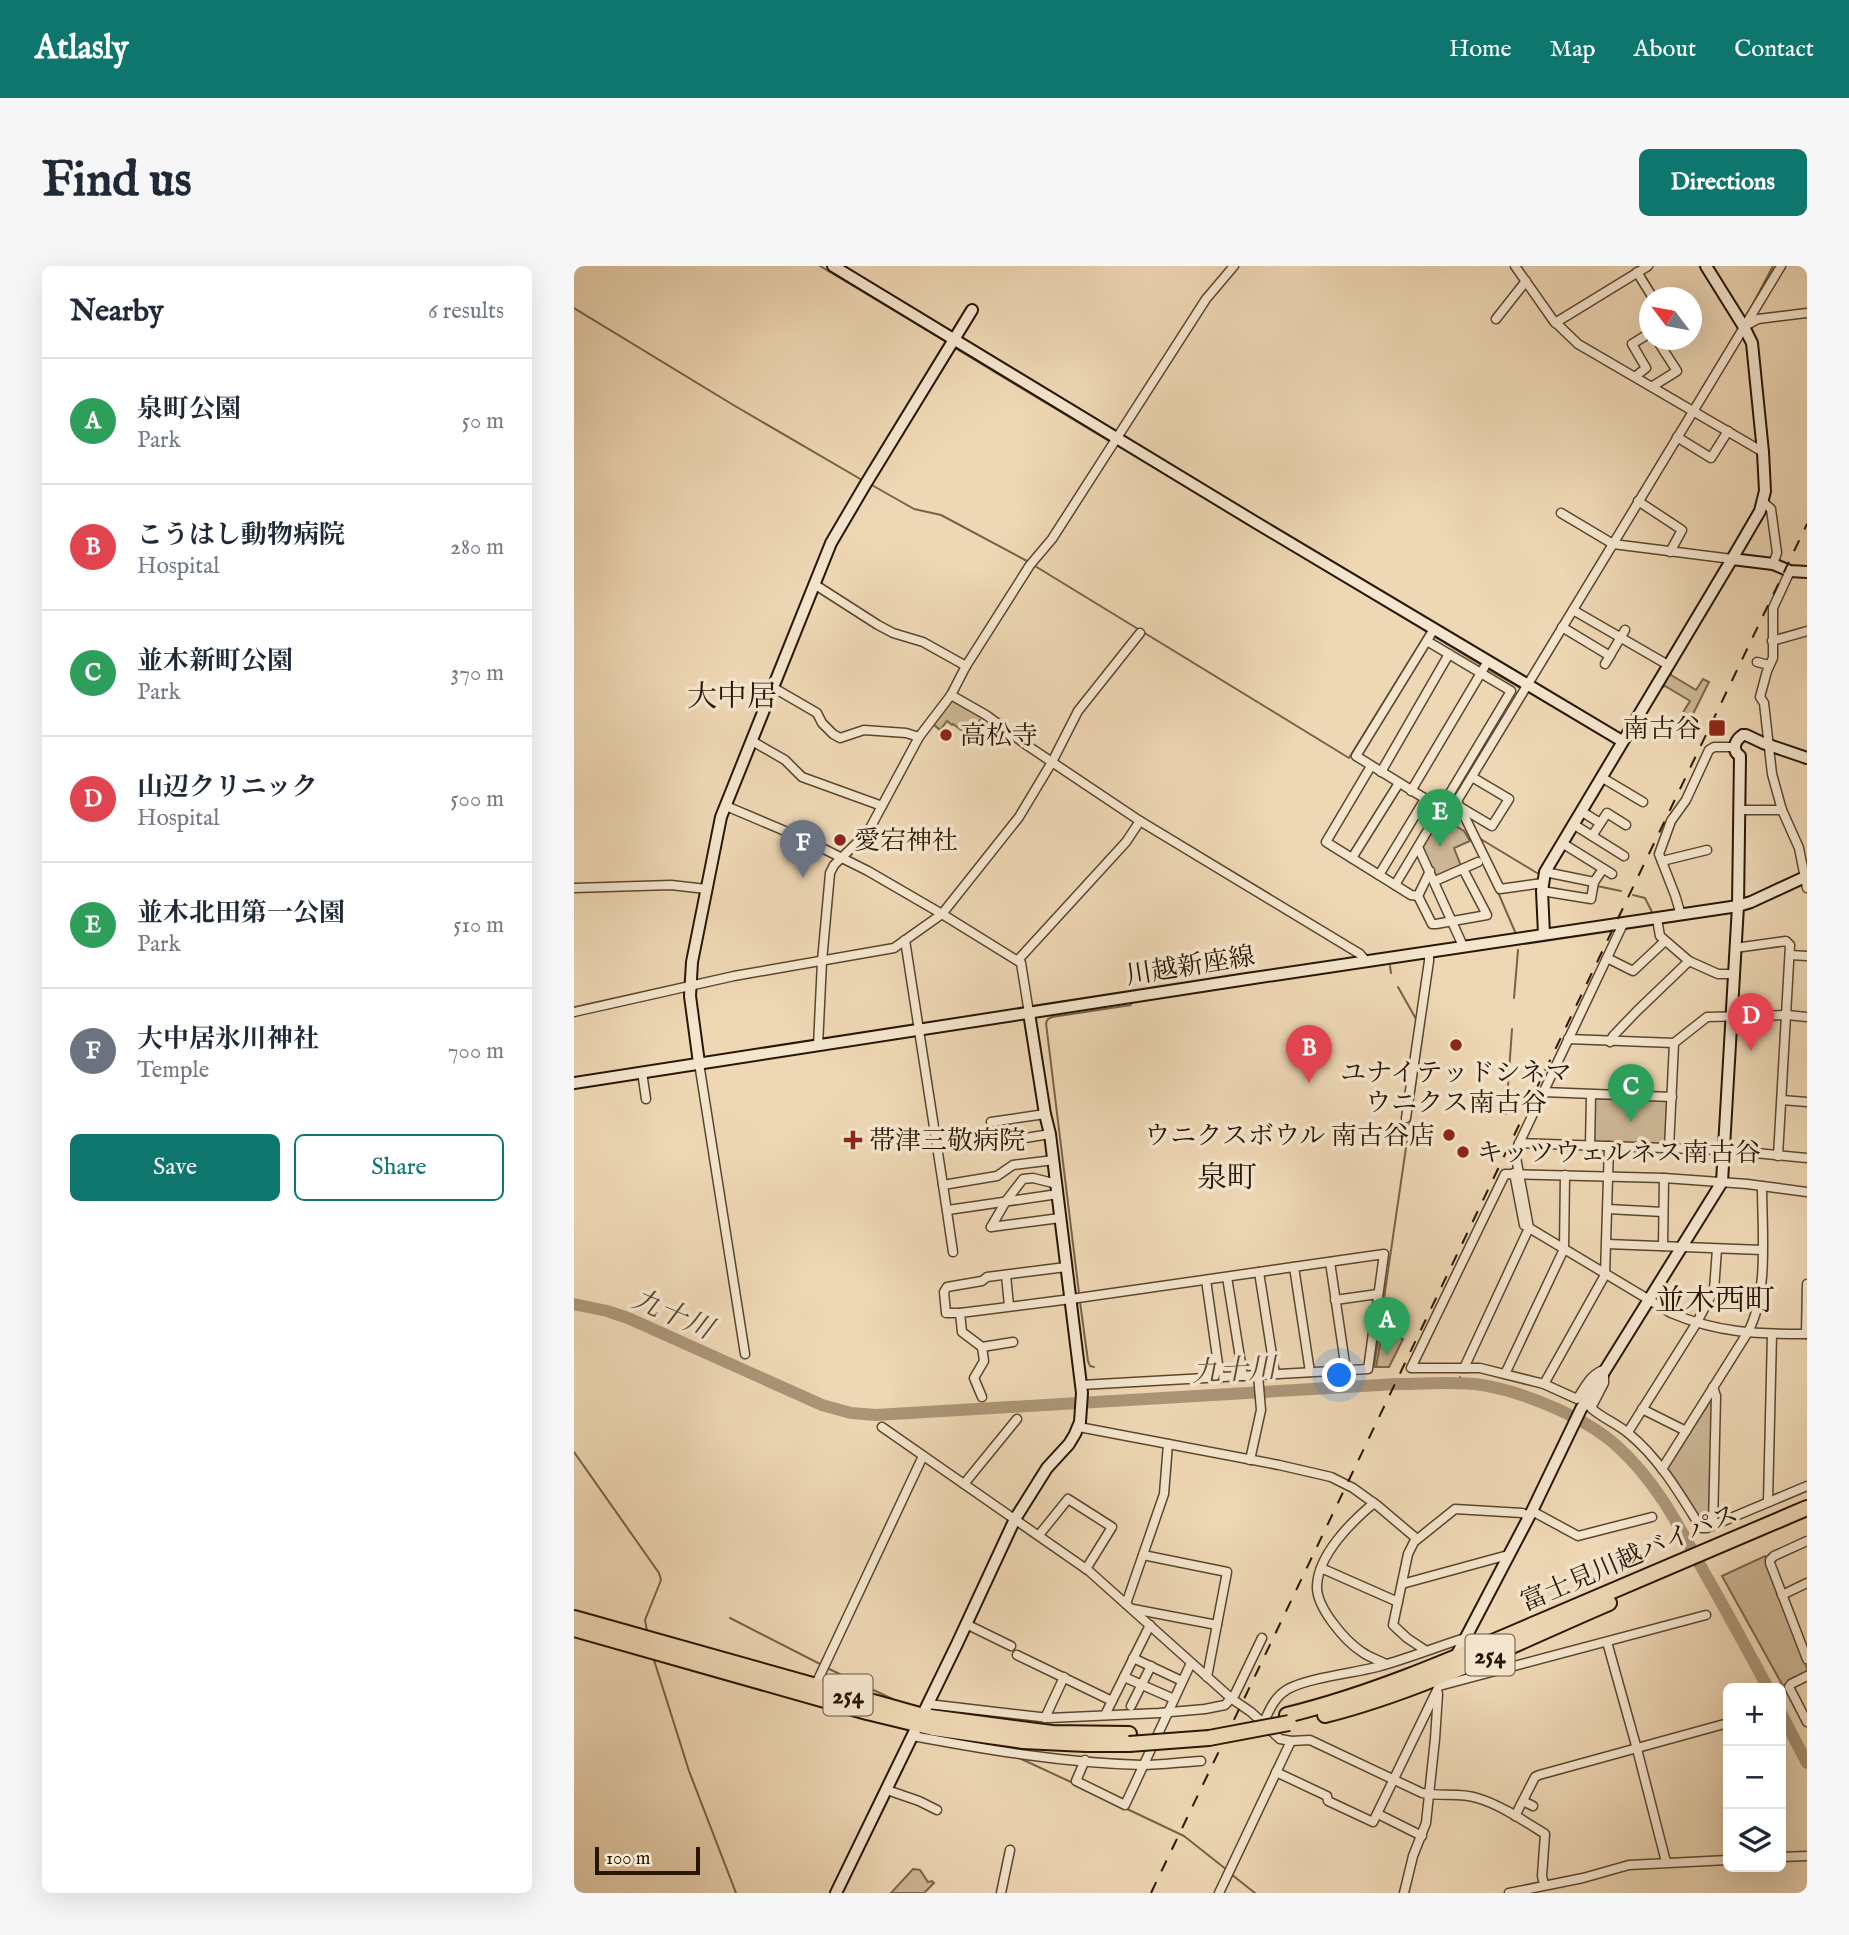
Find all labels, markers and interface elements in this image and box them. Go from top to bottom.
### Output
text: Atlasly [35,28,128,70]
text: Home [1449,34,1512,65]
text: Map [1550,34,1596,65]
text: About [1634,34,1696,65]
text: Contact [1734,34,1814,65]
button: Directions [1639,149,1807,216]
text: Find us [42,151,192,213]
north arrow [1639,287,1702,350]
text: Nearby [70,293,163,331]
text: 6 results [428,297,504,326]
text: 泉町公園 [137,393,241,426]
text: A [85,407,101,436]
text: 50 m [462,407,504,436]
text: Park [137,426,181,455]
text: こうはし動物病院 [137,519,345,552]
text: B [85,533,101,562]
text: 280 m [450,533,504,562]
text: Hospital [137,552,219,581]
text: 並木新町公園 [137,645,293,678]
text: C [85,659,101,688]
text: 370 m [451,659,504,688]
text: Park [137,678,181,707]
district label: 大中居 [687,679,777,717]
place label: 南古谷 [1623,713,1701,746]
marker: 南古谷 [1707,718,1727,738]
place label: 高松寺 [960,720,1038,753]
marker: 高松寺 [938,727,954,743]
text: 山辺クリニック [137,771,317,804]
text: D [84,785,102,814]
text: 500 m [450,785,504,814]
pin: E [1417,789,1463,847]
text: Hospital [137,804,219,833]
pin: F [780,820,826,878]
place label: 愛宕神社 [854,825,958,858]
marker: 愛宕神社 [832,832,848,848]
text: 並木北田第一公園 [137,897,345,930]
text: E [85,911,101,940]
text: 510 m [453,911,504,940]
text: Park [137,930,181,959]
street label: 川越新座線 [1123,940,1257,993]
pin: D [1728,993,1774,1051]
text: 大中居氷川神社 [137,1023,319,1056]
pin: B [1286,1025,1332,1083]
text: F [86,1037,100,1066]
text: 700 m [448,1037,504,1066]
marker: ユナイテッドシネマ ウニクス南古谷 [1448,1037,1464,1053]
text: Temple [137,1056,209,1085]
place label: ユナイテッドシネマ ウニクス南古谷 [1340,1057,1572,1120]
pin: C [1608,1064,1654,1122]
place label: ウニクスボウル 南古谷店 [1144,1120,1435,1153]
place label: 帯津三敬病院 [869,1125,1025,1158]
marker: ウニクスボウル 南古谷店 [1441,1127,1457,1143]
marker: 帯津三敬病院 [843,1130,863,1150]
button: Save [70,1134,280,1201]
button: Share [294,1134,504,1201]
place label: キッツウェルネス南古谷 [1477,1137,1761,1170]
marker: キッツウェルネス南古谷 [1455,1144,1471,1160]
district label: 泉町 [1197,1160,1257,1198]
water label: 九十川 [627,1283,720,1349]
district label: 並木西町 [1655,1283,1775,1321]
pin: A [1364,1297,1410,1355]
water label: 九十川 [1191,1352,1280,1391]
your location [1322,1358,1356,1392]
street label: 富士見川越バイパス [1516,1498,1743,1619]
road number: 254 [1466,1634,1514,1675]
road number: 254 [824,1674,872,1716]
map controls [1723,1683,1786,1872]
button: + [1723,1683,1786,1746]
button: − [1723,1746,1786,1809]
button: layers [1723,1809,1786,1872]
scale bar [595,1844,700,1876]
text: 100 m [606,1847,650,1871]

